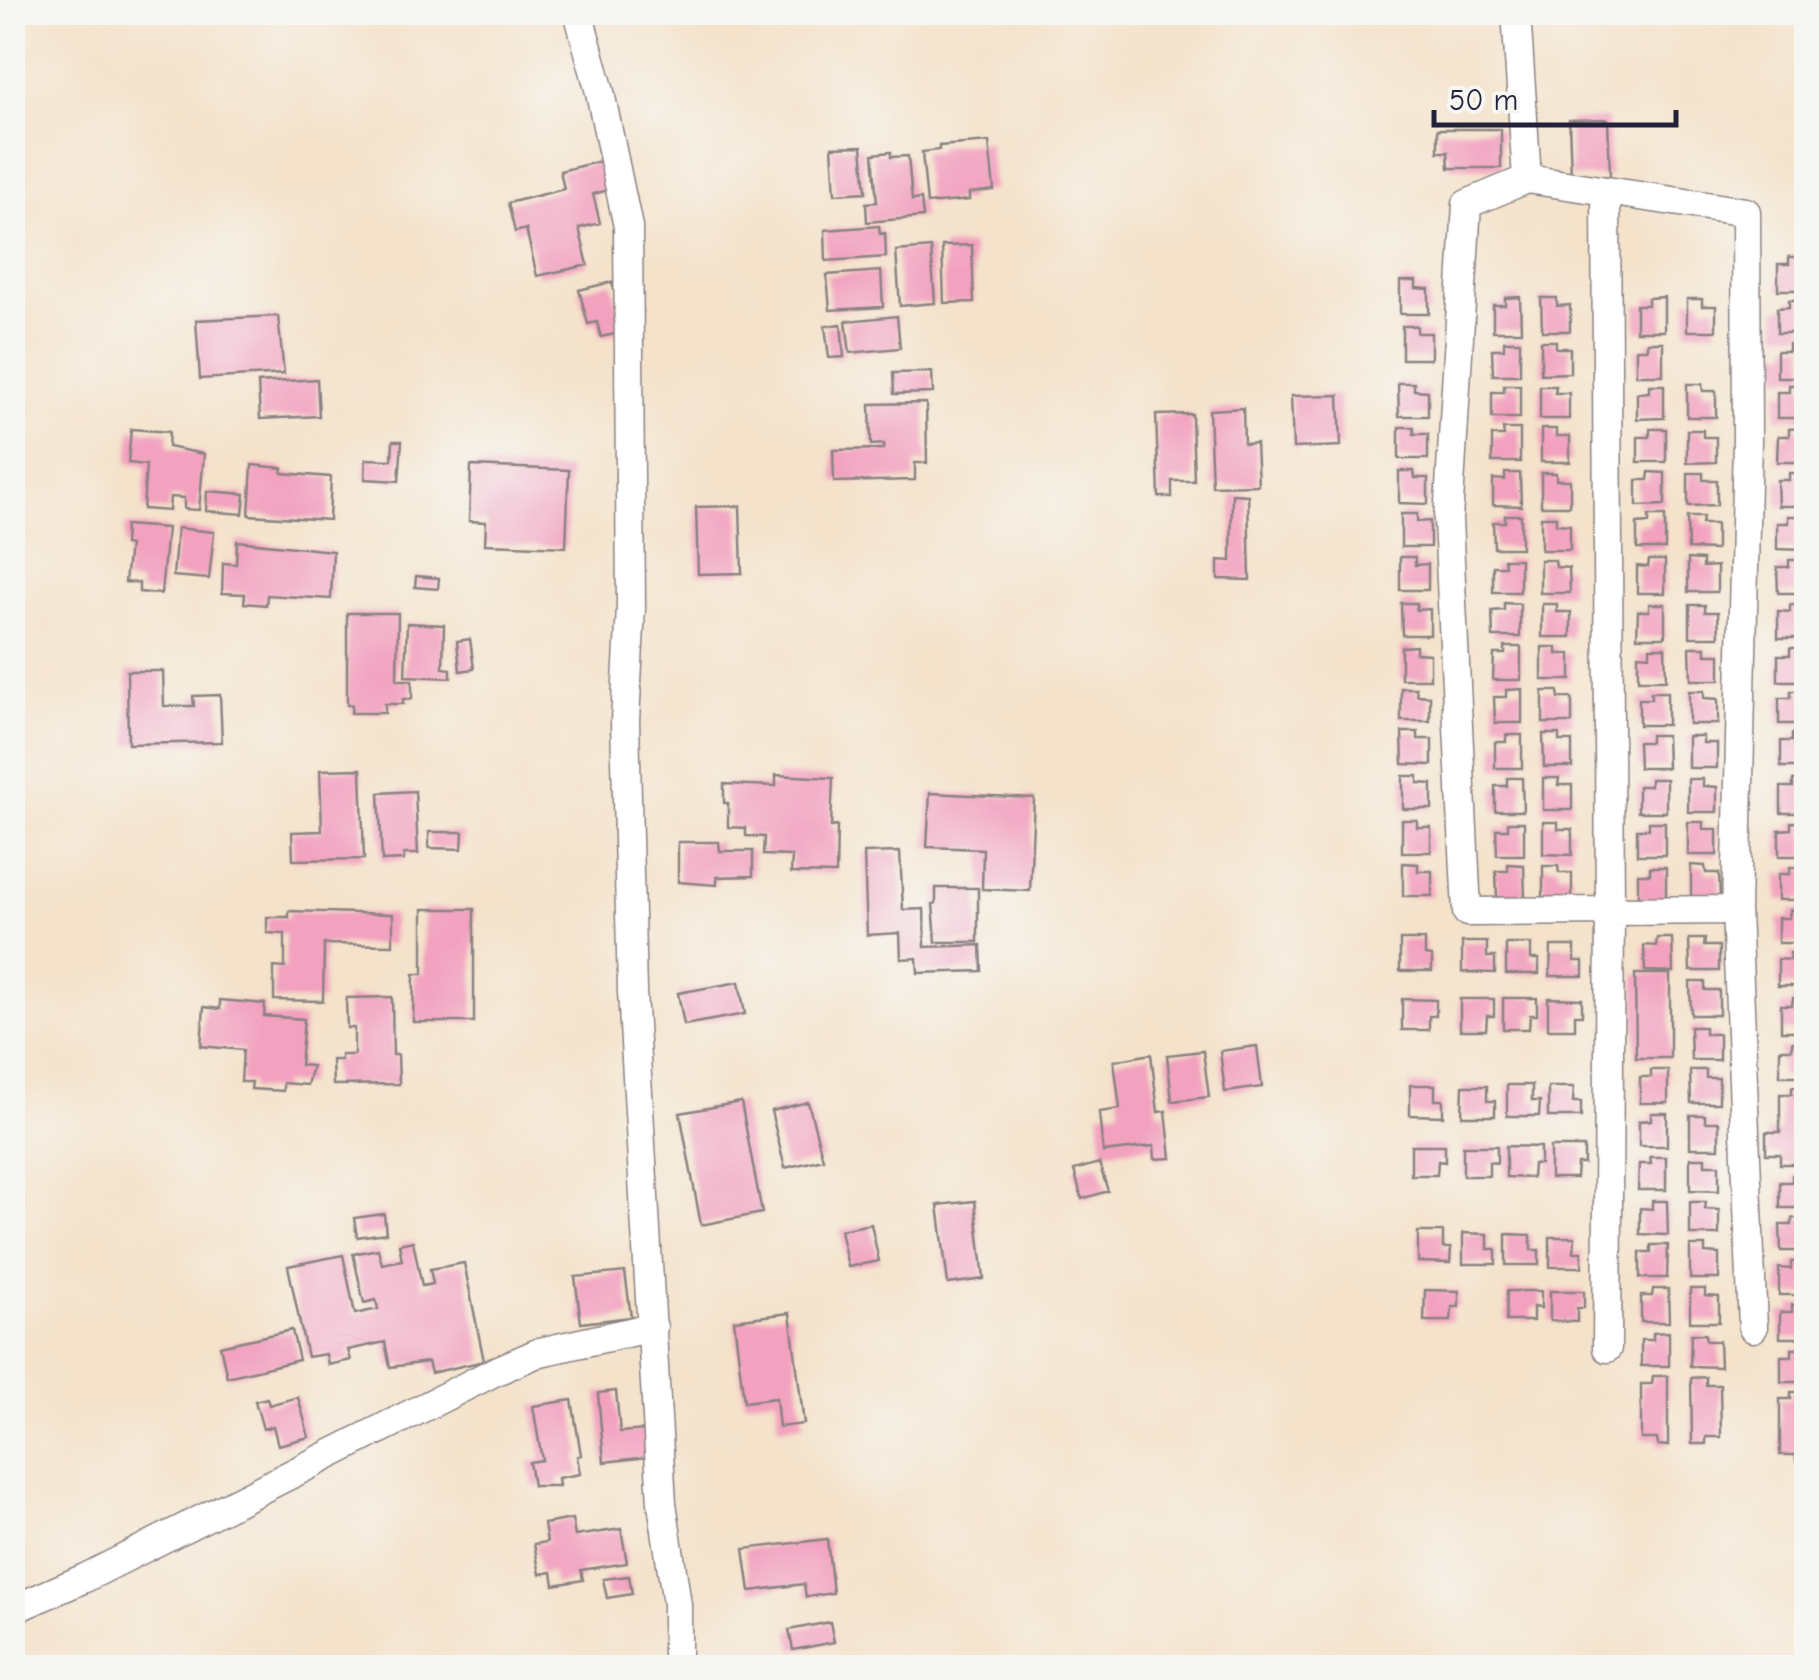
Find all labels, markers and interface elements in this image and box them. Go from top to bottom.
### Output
scale bar [1434,65,1676,127]
text: 50 m [1449,83,1518,118]

